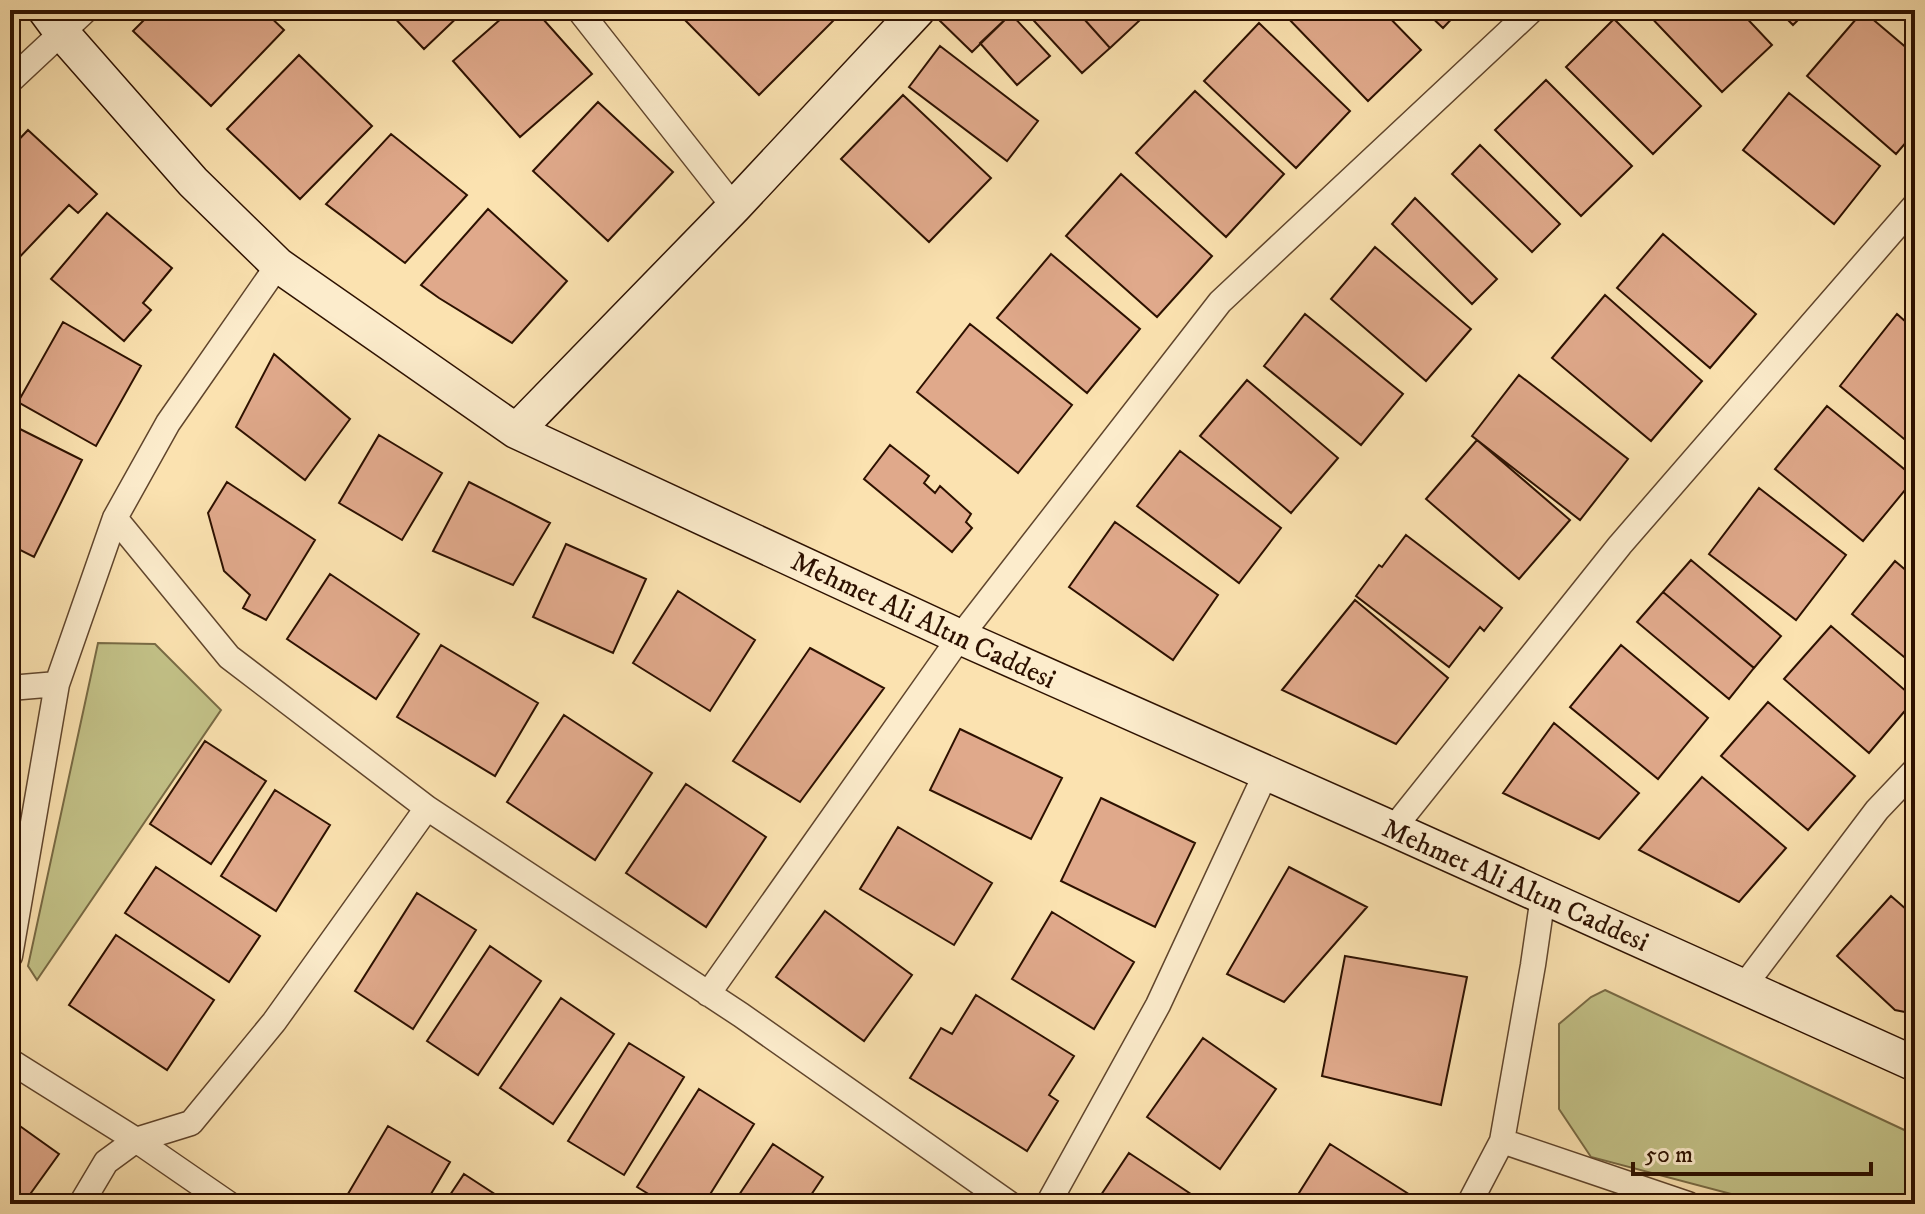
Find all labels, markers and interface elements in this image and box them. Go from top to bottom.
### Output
street label: Mehmet Ali Altın Caddesi [785,544,1061,697]
street label: Mehmet Ali Altın Caddesi [1377,811,1654,960]
scale bar [1633,1126,1871,1176]
text: 50 m [1645,1140,1693,1170]

